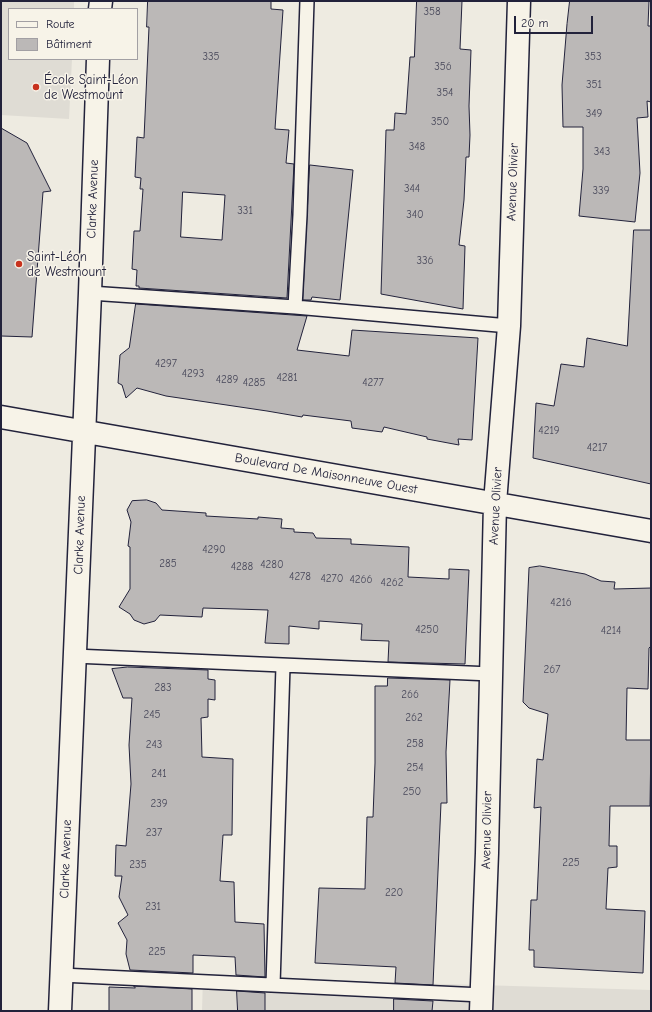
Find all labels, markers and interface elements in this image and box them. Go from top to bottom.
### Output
house number: 358 [423,5,441,19]
legend [8,8,138,60]
scale bar [516,8,595,34]
text: 20 m [521,16,549,30]
text: Route [46,17,75,31]
text: Bâtiment [46,37,92,51]
house number: 335 [202,50,220,64]
house number: 353 [584,50,602,64]
house number: 356 [434,60,452,74]
place label: École Saint-Léon de Westmount [44,72,139,103]
house number: 351 [586,78,602,92]
marker: École Saint-Léon de Westmount [31,82,41,92]
house number: 354 [437,86,453,100]
house number: 349 [586,107,602,121]
house number: 350 [431,115,449,129]
house number: 348 [409,140,425,154]
street label: Avenue Olivier [504,143,522,221]
house number: 343 [594,145,610,159]
street label: Clarke Avenue [84,159,102,239]
house number: 344 [404,182,420,196]
house number: 339 [593,184,609,198]
house number: 331 [237,204,253,218]
house number: 340 [406,208,424,222]
place label: Saint-Léon de Westmount [27,249,106,280]
house number: 336 [416,254,434,268]
marker: Saint-Léon de Westmount [14,259,24,269]
house number: 4297 [155,357,177,371]
house number: 4293 [182,367,204,381]
house number: 4281 [276,371,298,385]
house number: 4289 [216,373,238,387]
house number: 4285 [243,376,265,390]
house number: 4277 [362,376,384,390]
house number: 4219 [538,424,560,438]
house number: 4217 [587,441,607,455]
street label: Boulevard De Maisonneuve Ouest [234,450,418,498]
street label: Avenue Olivier [486,467,506,545]
street label: Clarke Avenue [71,495,89,575]
house number: 4290 [202,543,226,557]
house number: 285 [159,557,177,571]
house number: 4280 [260,558,284,572]
house number: 4288 [231,560,253,574]
house number: 4278 [289,570,311,584]
house number: 4270 [321,572,343,586]
house number: 4266 [349,573,373,587]
house number: 4262 [381,576,403,590]
house number: 4216 [550,596,572,610]
house number: 4250 [415,623,439,637]
house number: 4214 [601,624,621,638]
house number: 267 [544,663,560,677]
house number: 283 [155,681,171,695]
house number: 266 [401,688,419,702]
house number: 245 [144,708,160,722]
house number: 262 [405,711,423,725]
house number: 258 [406,737,424,751]
house number: 243 [146,738,162,752]
house number: 254 [406,761,424,775]
house number: 241 [151,767,167,781]
house number: 250 [403,785,421,799]
street label: Avenue Olivier [479,791,495,869]
house number: 239 [150,797,168,811]
street label: Clarke Avenue [57,819,75,899]
house number: 237 [146,826,162,840]
house number: 225 [562,856,580,870]
house number: 235 [129,858,147,872]
house number: 220 [385,886,403,900]
house number: 231 [145,900,161,914]
house number: 225 [148,945,166,959]

